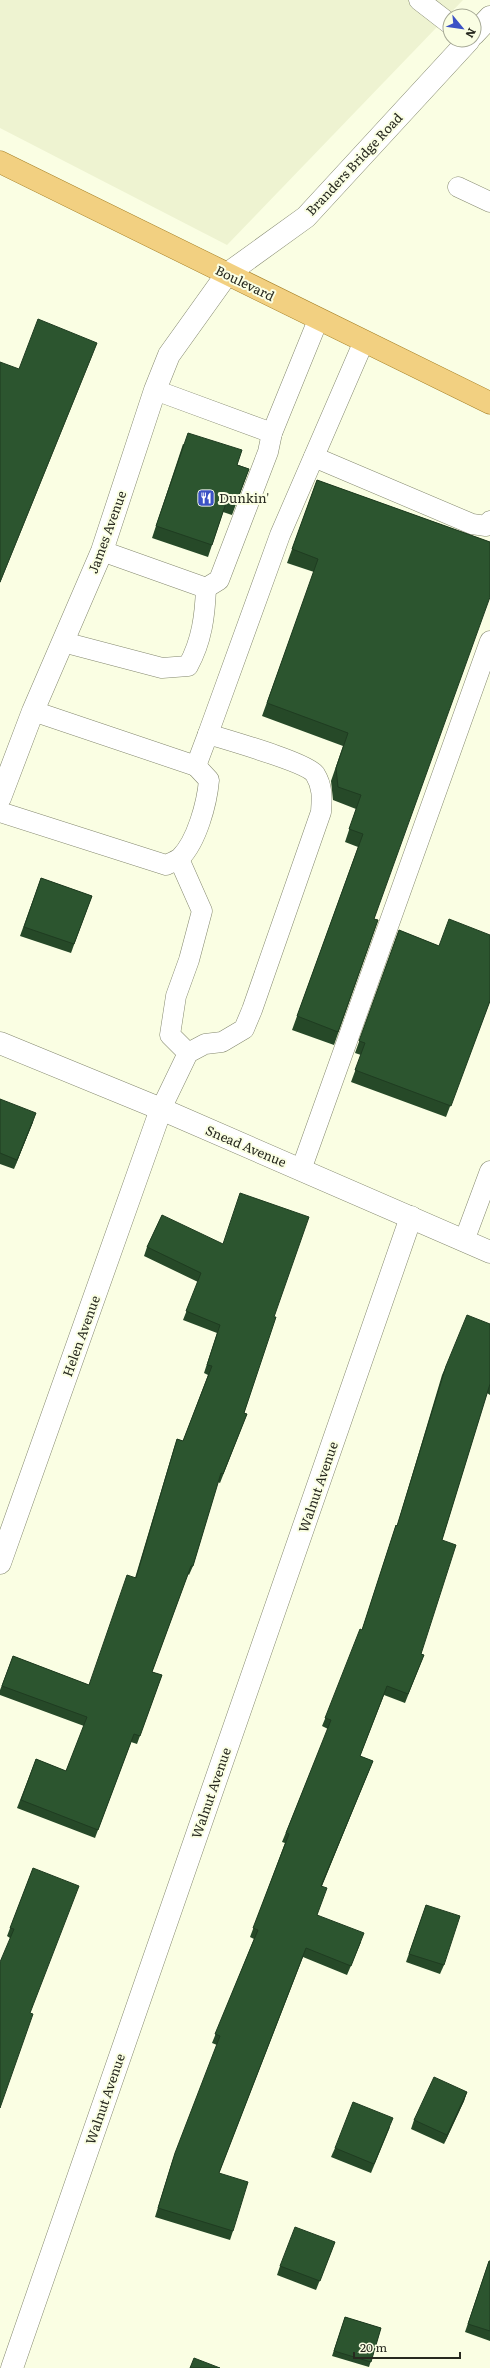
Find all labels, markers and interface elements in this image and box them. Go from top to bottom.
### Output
north arrow [442,8,482,48]
text: N [462,25,481,41]
street label: Branders Bridge Road [301,108,406,219]
street label: Boulevard [213,260,278,305]
street label: James Avenue [83,488,130,576]
restaurant icon: Dunkin' [196,488,216,508]
place label: Dunkin' [219,488,269,507]
street label: Snead Avenue [203,1120,290,1171]
street label: Helen Avenue [57,1292,104,1379]
street label: Walnut Avenue [293,1439,342,1535]
street label: Walnut Avenue [186,1745,235,1841]
street label: Walnut Avenue [80,2051,129,2147]
scale bar [354,2334,460,2360]
text: 20 m [360,2338,387,2356]

